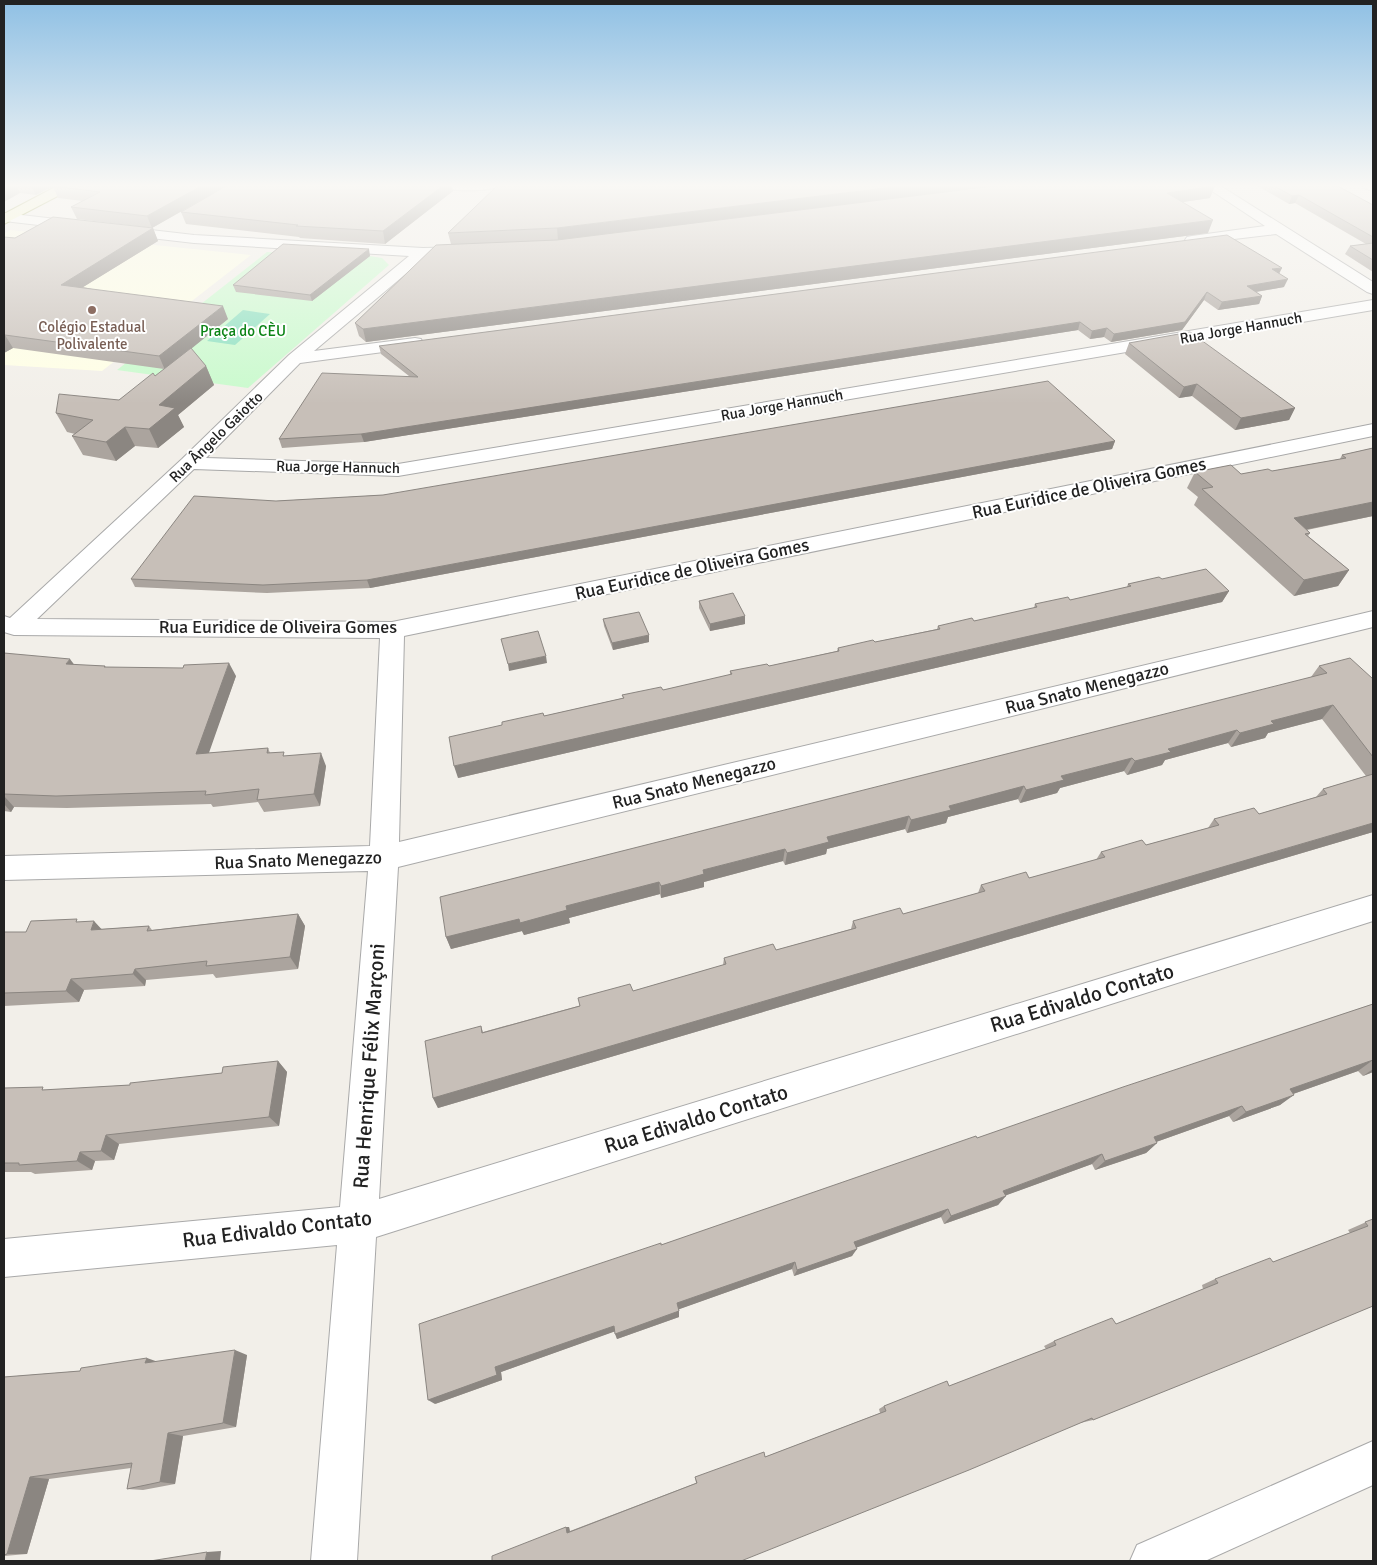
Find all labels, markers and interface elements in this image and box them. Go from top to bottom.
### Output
marker: Colégio Estadual Polivalente [86,304,98,316]
street label: Rua Jorge Hannuch [1178,308,1304,348]
place label: Colégio Estadual Polivalente [38,318,146,353]
park label: Praça do CÈU [200,321,286,340]
street label: Rua Jorge Hannuch [719,385,845,425]
street label: Rua Ângelo Gaiotto [165,388,267,486]
street label: Rua Euridice de Oliveira Gomes [970,452,1208,524]
street label: Rua Jorge Hannuch [276,457,400,477]
street label: Rua Euridice de Oliveira Gomes [573,533,811,605]
street label: Rua Euridice de Oliveira Gomes [159,616,397,638]
street label: Rua Snato Menegazzo [1003,657,1171,719]
street label: Rua Snato Menegazzo [610,752,778,814]
street label: Rua Snato Menegazzo [214,846,382,874]
street label: Rua Henrique Félix Marçoni [347,942,391,1190]
street label: Rua Edivaldo Contato [987,958,1177,1038]
street label: Rua Edivaldo Contato [601,1079,791,1159]
street label: Rua Edivaldo Contato [181,1204,373,1254]

